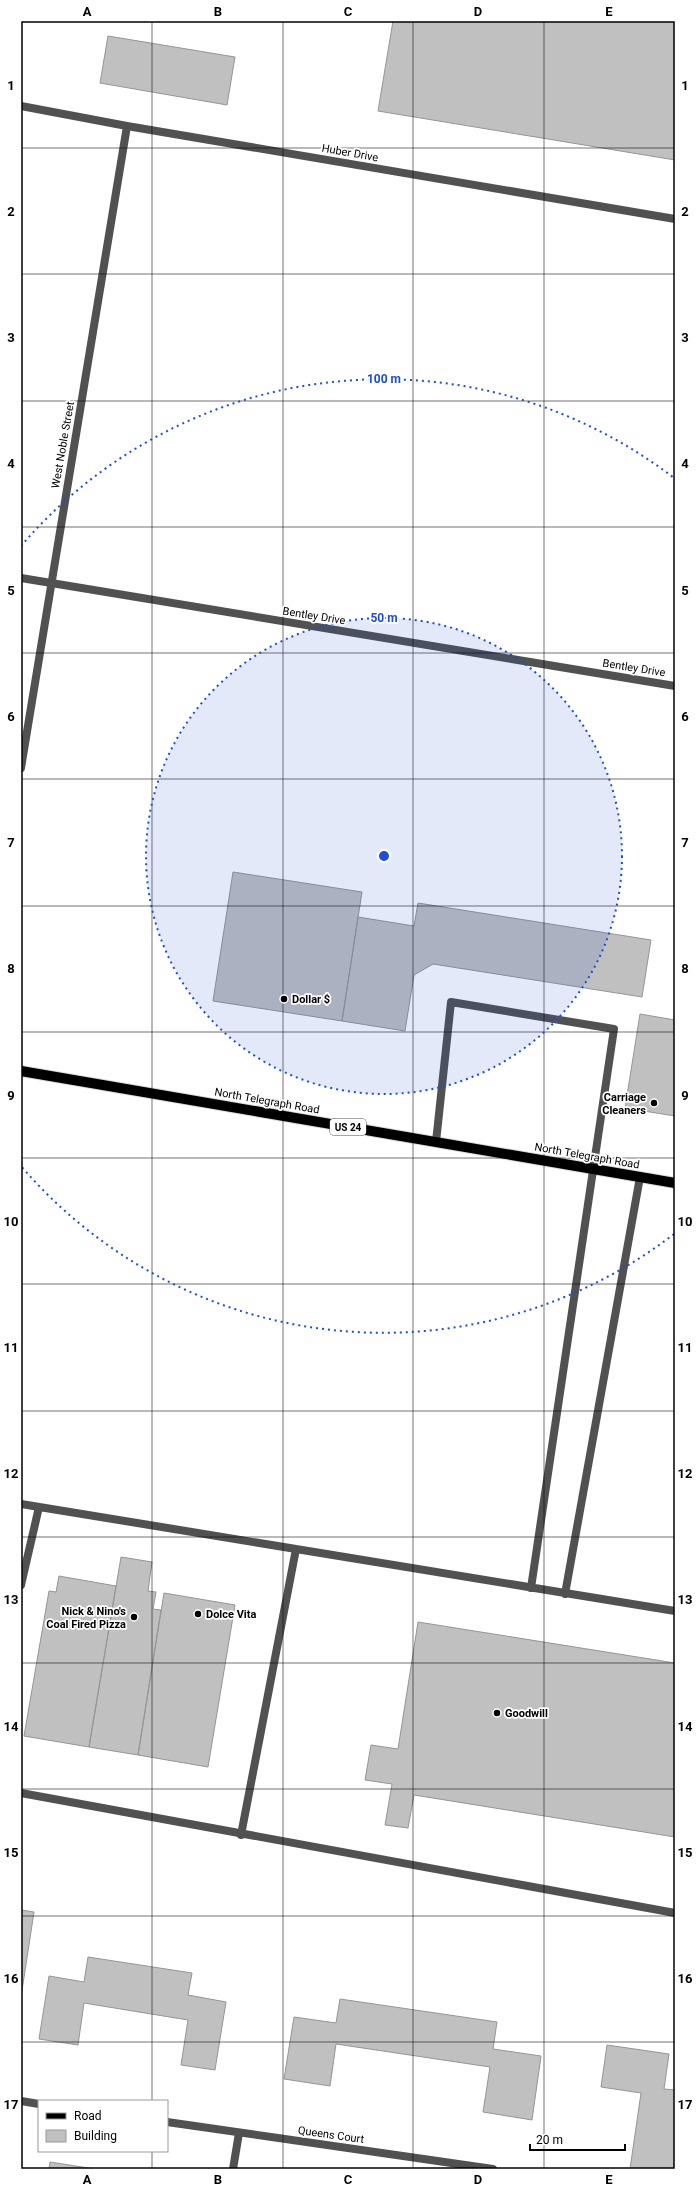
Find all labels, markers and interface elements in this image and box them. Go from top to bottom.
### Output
text: A [83,4,92,19]
text: B [214,4,222,19]
text: C [344,4,353,19]
text: D [474,4,482,19]
text: E [605,4,613,19]
text: 1 [7,78,15,93]
text: 1 [681,78,689,93]
street label: Huber Drive [321,142,379,164]
text: 2 [7,204,15,219]
text: 2 [681,204,689,219]
text: 3 [7,330,15,345]
text: 3 [681,330,689,345]
text: 100 m [367,372,401,386]
street label: West Noble Street [49,400,77,489]
text: 4 [7,456,15,471]
text: 4 [681,456,689,471]
text: 5 [7,583,15,598]
text: 5 [681,583,689,598]
street label: Bentley Drive [282,605,347,627]
text: 50 m [370,611,398,625]
street label: Bentley Drive [602,657,667,679]
text: 6 [7,709,15,724]
text: 6 [681,709,689,724]
text: 7 [7,835,15,850]
text: 7 [681,835,689,850]
centre of rings [377,849,391,863]
text: 8 [7,961,15,976]
text: 8 [681,961,689,976]
place label: Dollar $ [292,993,330,1006]
marker: Dollar $ [279,994,289,1004]
street label: North Telegraph Road [213,1085,321,1117]
text: 9 [7,1088,15,1103]
text: 9 [681,1088,689,1103]
place label: Carriage Cleaners [602,1091,646,1117]
marker: Carriage Cleaners [649,1098,659,1108]
road number: US 24 [330,1119,366,1135]
street label: North Telegraph Road [533,1140,641,1172]
text: 10 [4,1214,18,1229]
text: 10 [678,1214,692,1229]
text: 11 [4,1340,18,1355]
text: 11 [678,1340,692,1355]
text: 12 [4,1466,18,1481]
text: 12 [678,1466,692,1481]
text: 13 [4,1592,18,1607]
text: 13 [678,1592,692,1607]
place label: Nick & Nino's Coal Fired Pizza [46,1605,126,1631]
place label: Dolce Vita [206,1608,256,1621]
marker: Dolce Vita [193,1609,203,1619]
marker: Nick & Nino's Coal Fired Pizza [129,1612,139,1622]
place label: Goodwill [505,1707,548,1720]
marker: Goodwill [492,1708,502,1718]
text: 14 [4,1719,19,1734]
text: 14 [678,1719,693,1734]
text: 15 [4,1845,18,1860]
text: 15 [678,1845,692,1860]
text: 16 [4,1971,19,1986]
text: 16 [678,1971,693,1986]
text: 17 [4,2097,18,2112]
text: 17 [678,2097,692,2112]
legend [38,2100,168,2152]
text: Road [74,2109,102,2123]
street label: Queens Court [297,2124,365,2146]
scale bar [530,2126,625,2152]
text: Building [74,2129,117,2143]
text: 20 m [536,2133,563,2147]
text: A [83,2172,92,2187]
text: B [214,2172,222,2187]
text: C [344,2172,353,2187]
text: D [474,2172,482,2187]
text: E [605,2172,613,2187]

